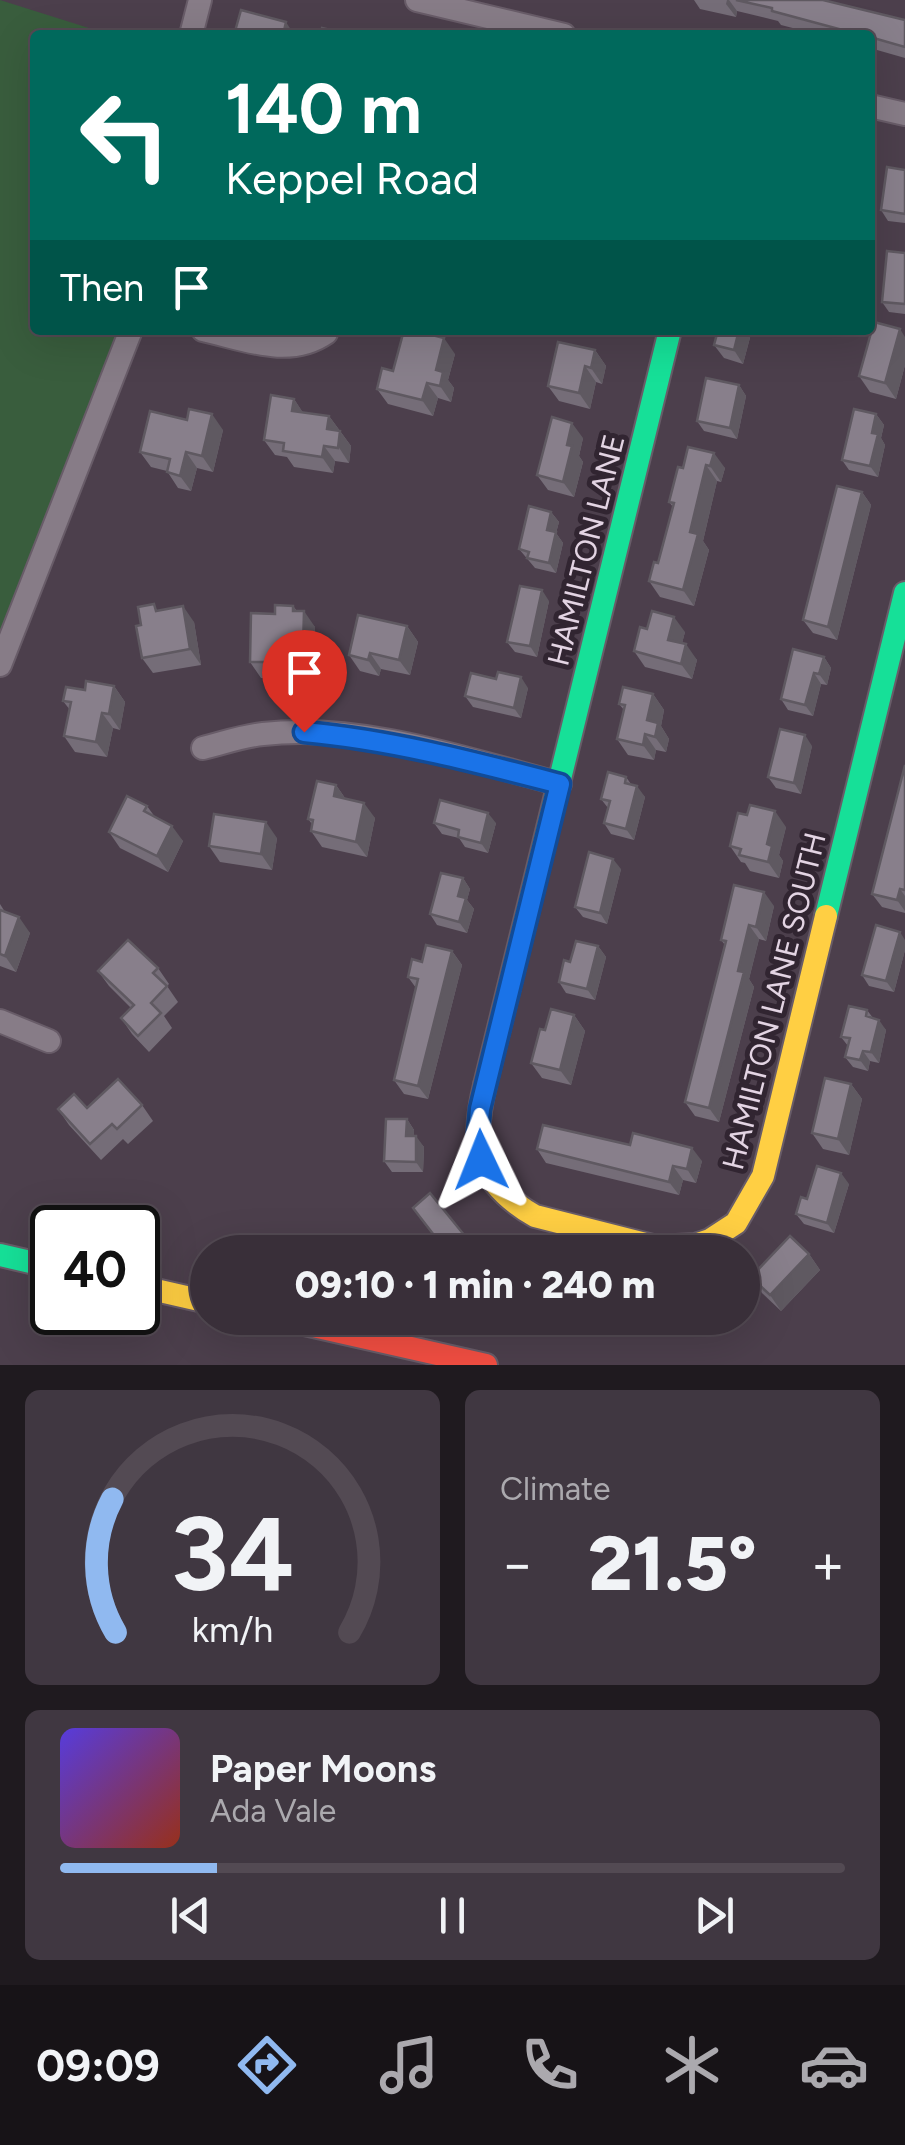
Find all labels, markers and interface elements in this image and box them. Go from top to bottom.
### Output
text: 140 m [225,66,422,151]
icon: left [60,70,190,200]
text: Keppel Road [225,151,479,205]
icon: arrive [164,260,219,315]
text: Then [60,265,144,311]
street label: HAMILTON LANE [539,431,633,669]
pin [262,630,347,733]
icon: arrive [277,645,332,700]
street label: HAMILTON LANE SOUTH [714,829,834,1173]
position arrow [429,1108,533,1212]
speed limit sign: 40 [30,1205,160,1335]
text: 09:10 · 1 min · 240 m [295,1262,655,1308]
text: Climate [500,1470,611,1508]
text: 34 [171,1491,294,1616]
text: 21.5° [588,1519,757,1609]
text: − [500,1531,534,1597]
text: + [811,1531,845,1597]
text: km/h [192,1608,273,1651]
text: Paper Moons [210,1746,436,1792]
text: Ada Vale [210,1792,336,1830]
icon: previous [163,1888,218,1943]
icon: pause [425,1888,480,1943]
icon: next [687,1888,742,1943]
icon: directions [232,2030,302,2100]
icon: music [374,2030,444,2100]
icon: phone [515,2030,585,2100]
icon: climate [657,2030,727,2100]
icon: car [799,2030,869,2100]
text: 09:09 [36,2038,160,2092]

